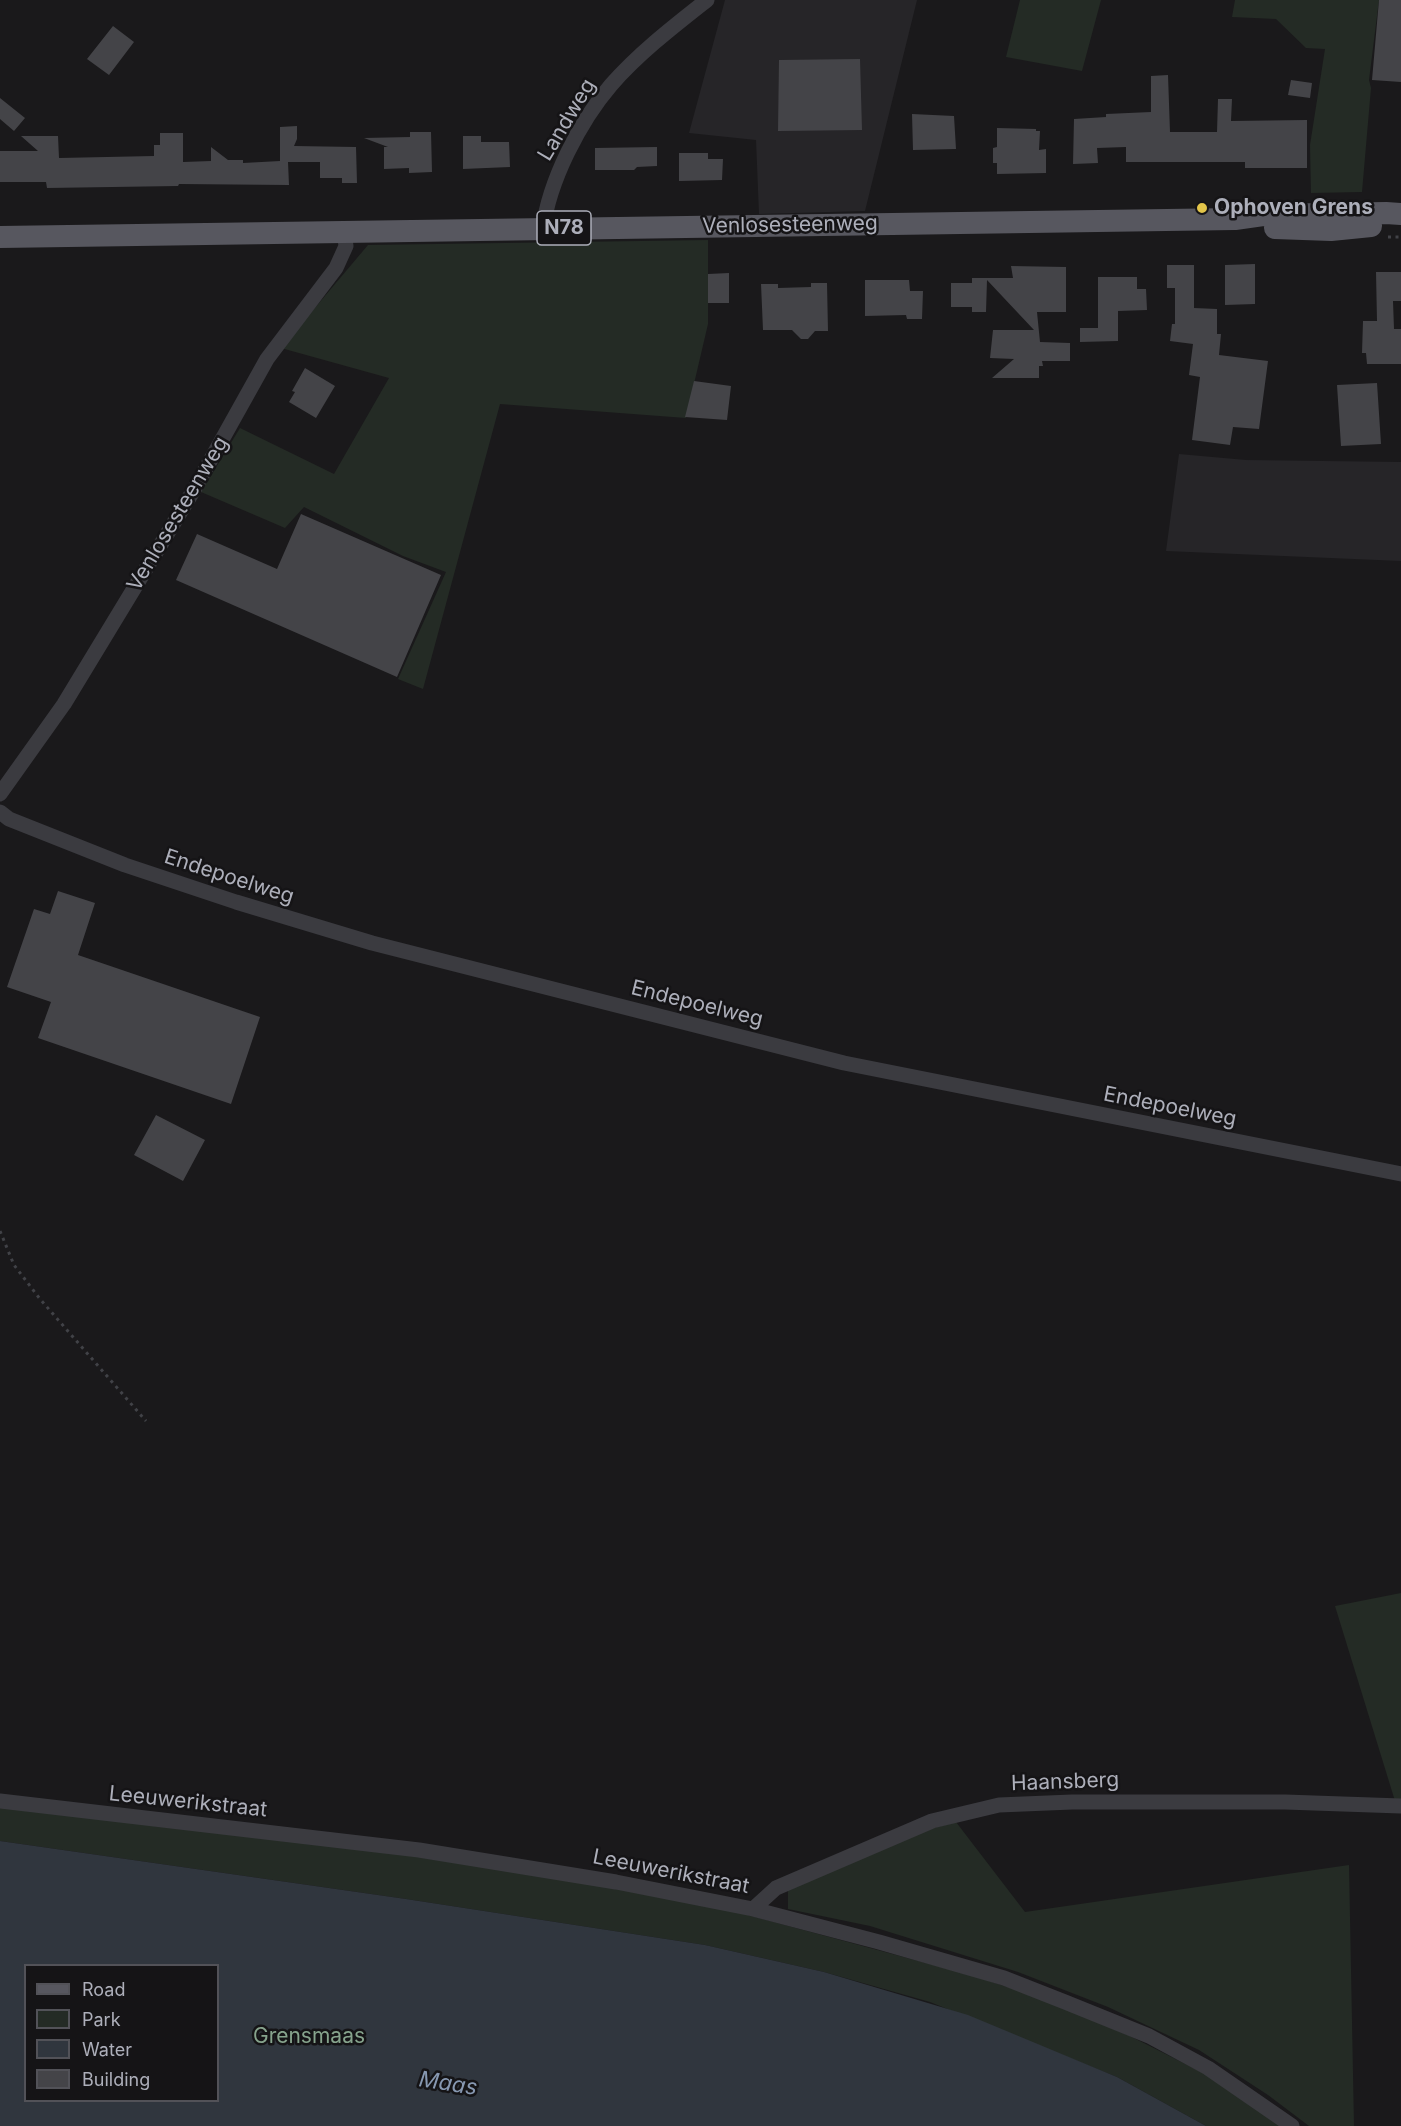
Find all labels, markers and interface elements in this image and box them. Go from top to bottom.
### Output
street label: Landweg [533,75,601,165]
place label: Ophoven Grens [1214,195,1373,221]
marker: Ophoven Grens [1195,201,1209,215]
road number: N78 [537,211,591,245]
street label: Venlosesteenweg [702,211,878,239]
street label: Venlosesteenweg [122,432,234,596]
street label: Endepoelweg [161,844,297,910]
street label: Endepoelweg [629,975,765,1033]
street label: Endepoelweg [1101,1082,1239,1132]
street label: Haansberg [1010,1768,1120,1796]
street label: Leeuwerikstraat [108,1781,268,1823]
street label: Leeuwerikstraat [591,1844,751,1900]
legend [24,1964,219,2102]
text: Road [82,1979,125,2000]
text: Park [82,2009,121,2030]
park label: Grensmaas [253,2024,365,2050]
text: Water [82,2039,132,2060]
water label: Maas [417,2066,479,2102]
text: Building [82,2069,150,2090]

